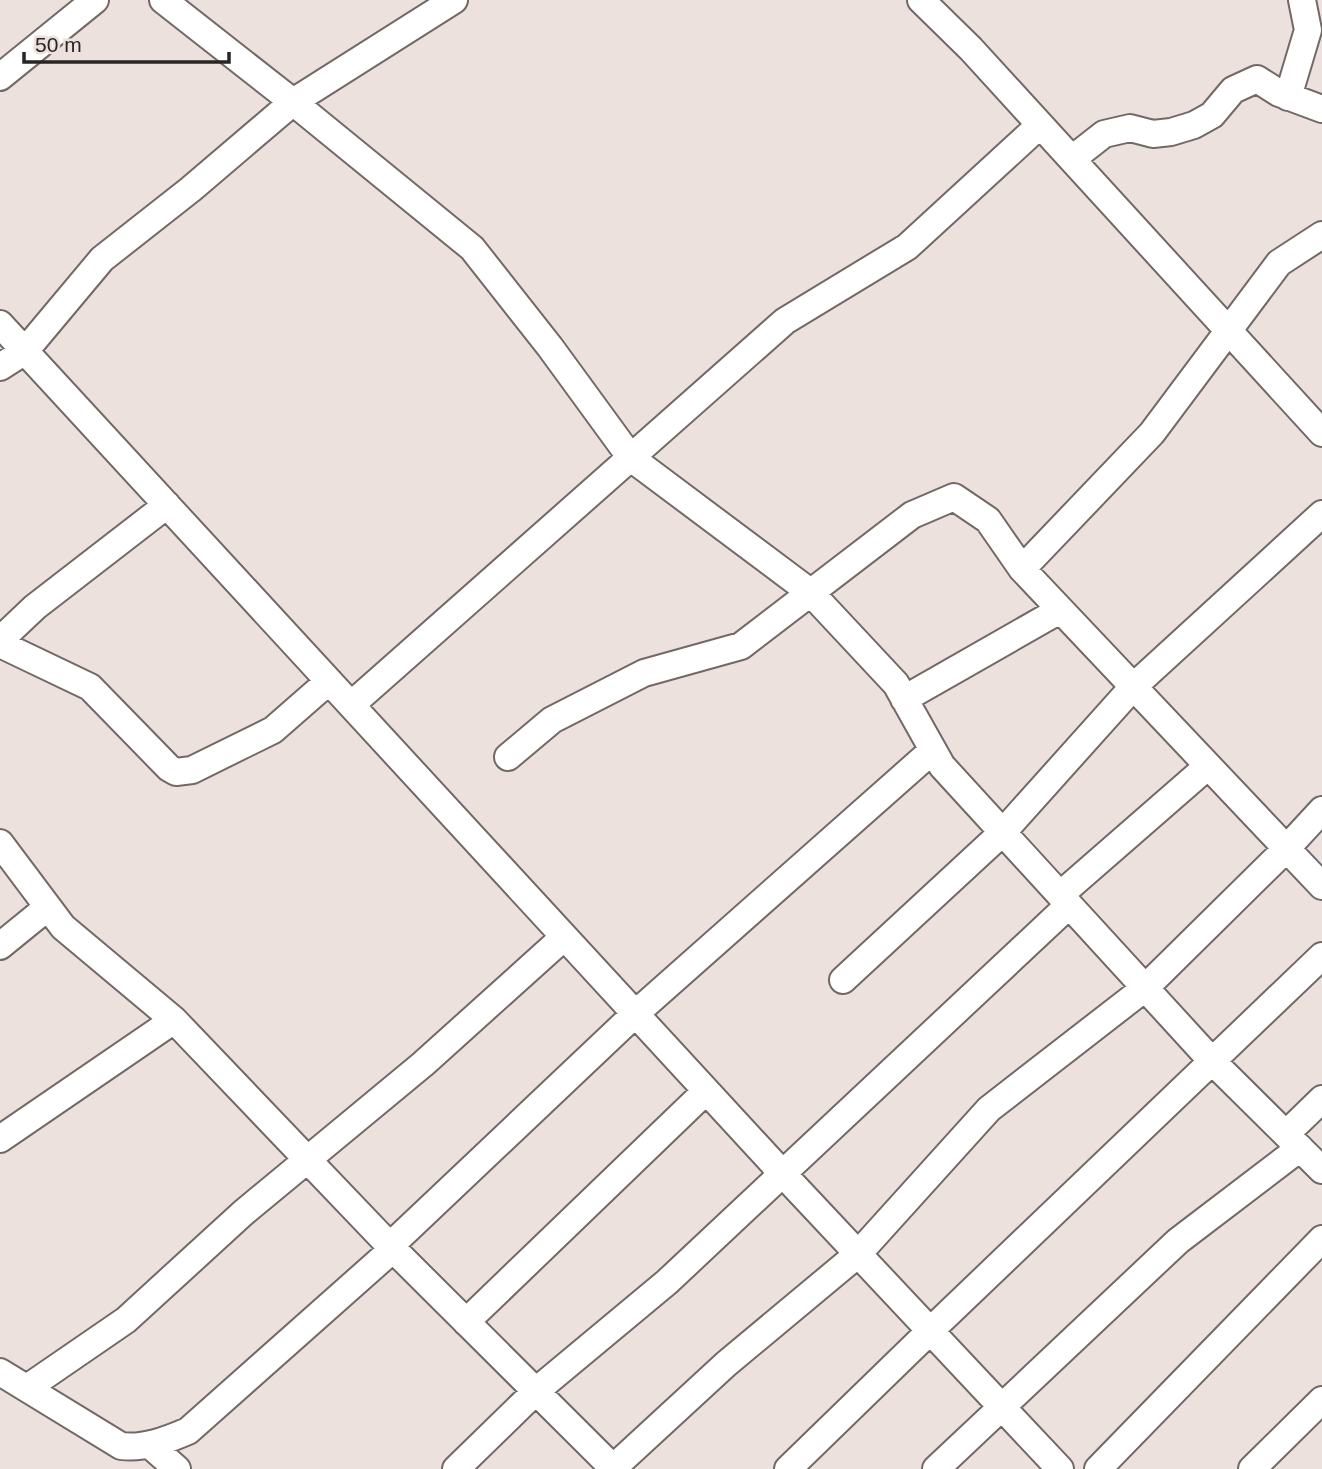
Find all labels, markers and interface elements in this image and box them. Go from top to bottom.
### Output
scale bar [24,21,229,65]
text: 50 m [35,33,82,56]

